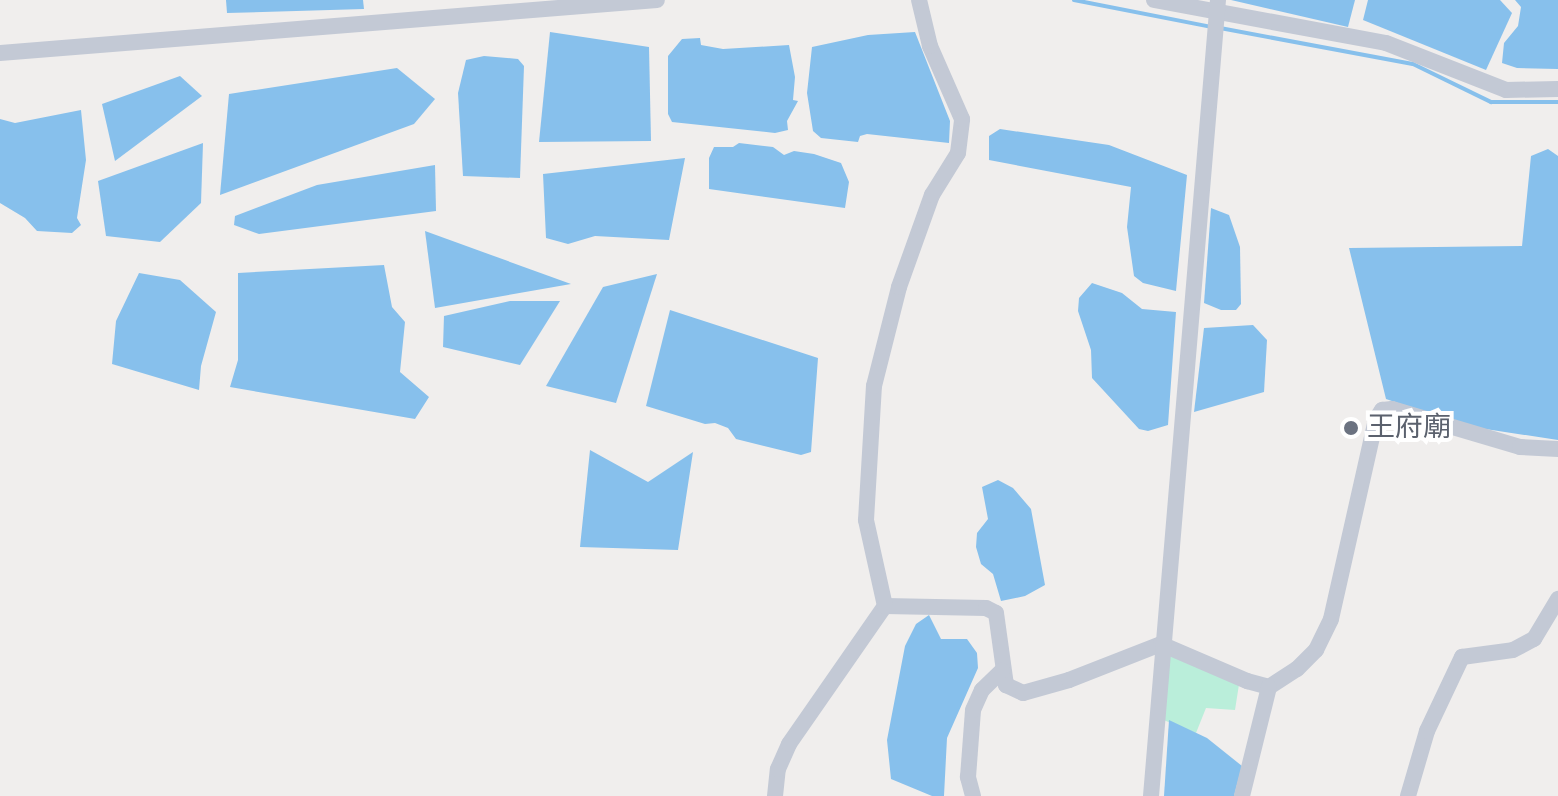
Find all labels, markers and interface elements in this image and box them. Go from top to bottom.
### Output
place label: 王府廟 [1367,411,1451,445]
marker: 王府廟 [1342,419,1360,437]

